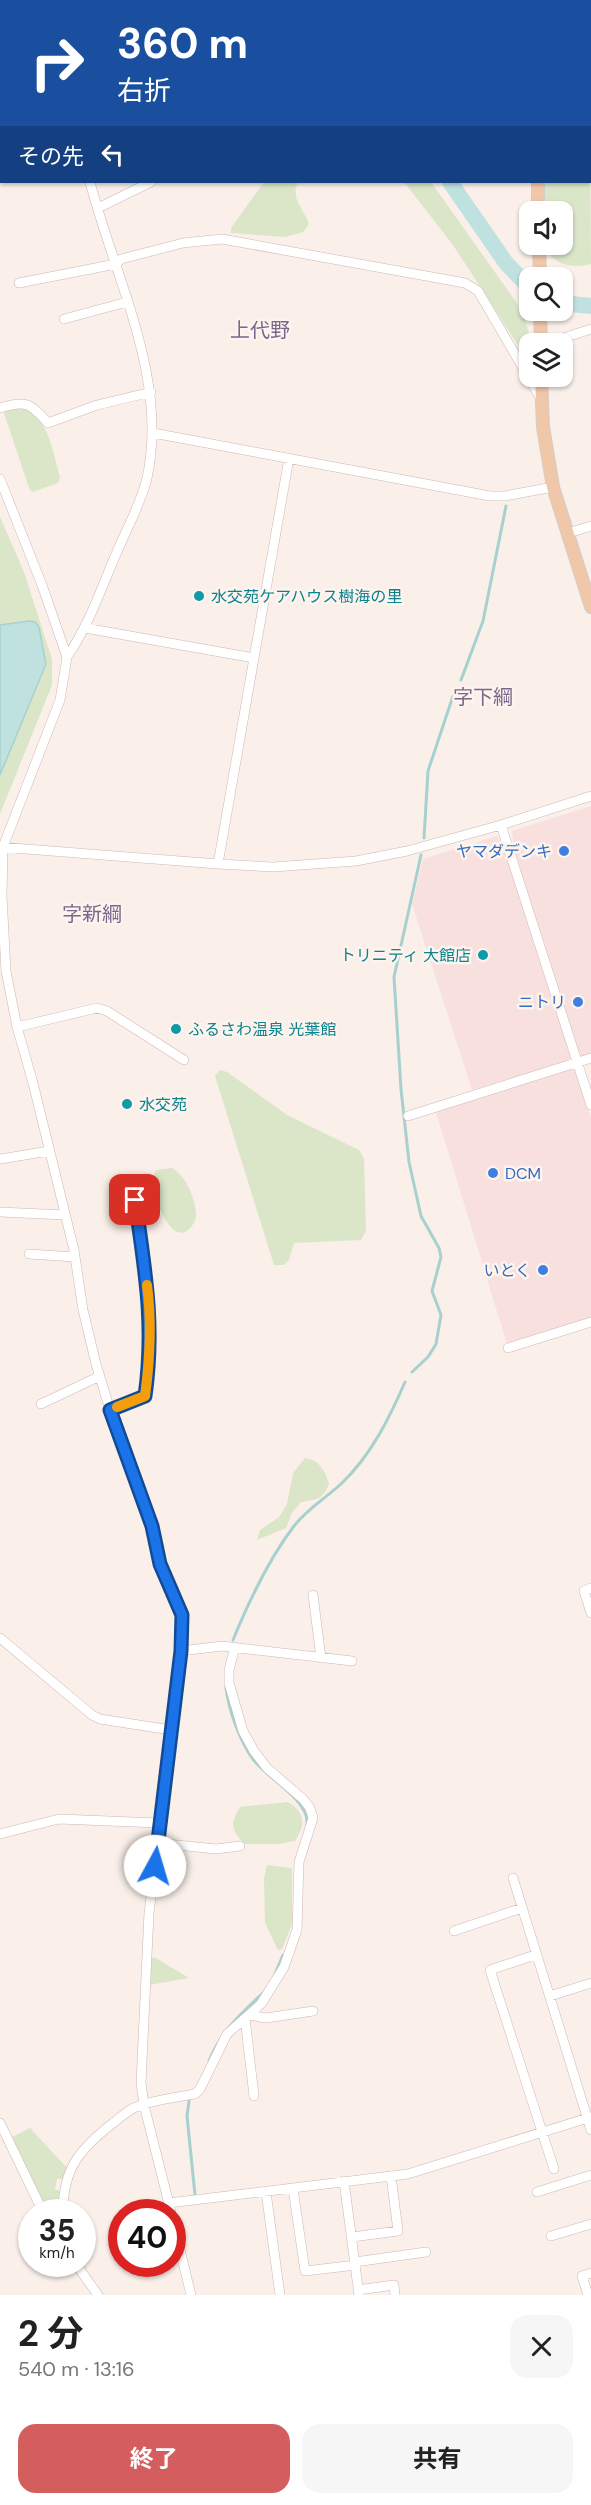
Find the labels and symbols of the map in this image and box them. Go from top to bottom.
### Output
district label: 上代野 [230,317,290,343]
place label: 水交苑ケアハウス樹海の里 [211,586,402,607]
marker: 水交苑ケアハウス樹海の里 [192,589,206,603]
district label: 字下綱 [453,684,513,710]
place label: ヤマダデンキ [456,841,552,862]
marker: ヤマダデンキ [557,844,571,858]
district label: 字新綱 [62,901,122,927]
place label: トリニティ 大館店 [340,945,471,966]
marker: トリニティ 大館店 [476,948,490,962]
place label: ニトリ [518,992,566,1013]
marker: ニトリ [571,995,585,1009]
place label: ふるさわ温泉 光葉館 [188,1019,336,1040]
marker: ふるさわ温泉 光葉館 [169,1022,183,1036]
place label: 水交苑 [139,1094,187,1115]
marker: 水交苑 [120,1097,134,1111]
place label: DCM [505,1163,541,1184]
marker: DCM [486,1166,500,1180]
pin [109,1174,160,1225]
place label: いとく [483,1260,531,1281]
marker: いとく [536,1263,550,1277]
position arrow [123,1834,187,1898]
speed limit sign: 40 [108,2199,186,2277]

